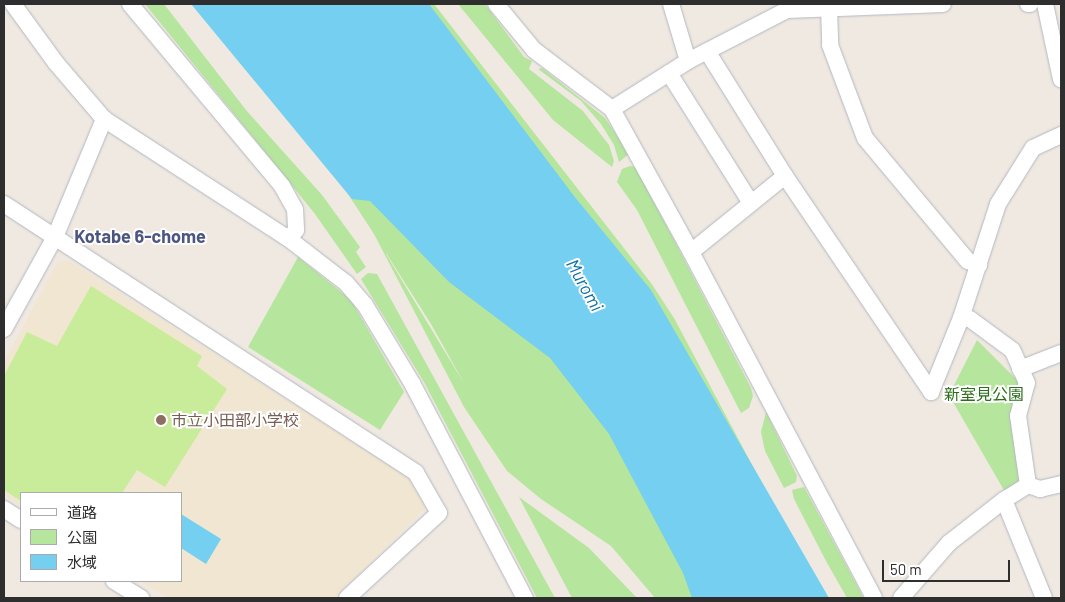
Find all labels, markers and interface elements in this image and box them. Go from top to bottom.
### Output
district label: Kotabe 6-chome [74,225,206,247]
water label: Muromi [562,255,608,315]
park label: 新室見公園 [944,384,1024,404]
place label: 市立小田部小学校 [171,410,299,430]
marker: 市立小田部小学校 [155,414,167,426]
legend [20,492,182,582]
text: 道路 [67,503,97,521]
text: 公園 [67,528,97,546]
scale bar [885,550,1012,582]
text: 水域 [67,553,97,571]
text: 50 m [890,560,922,578]

